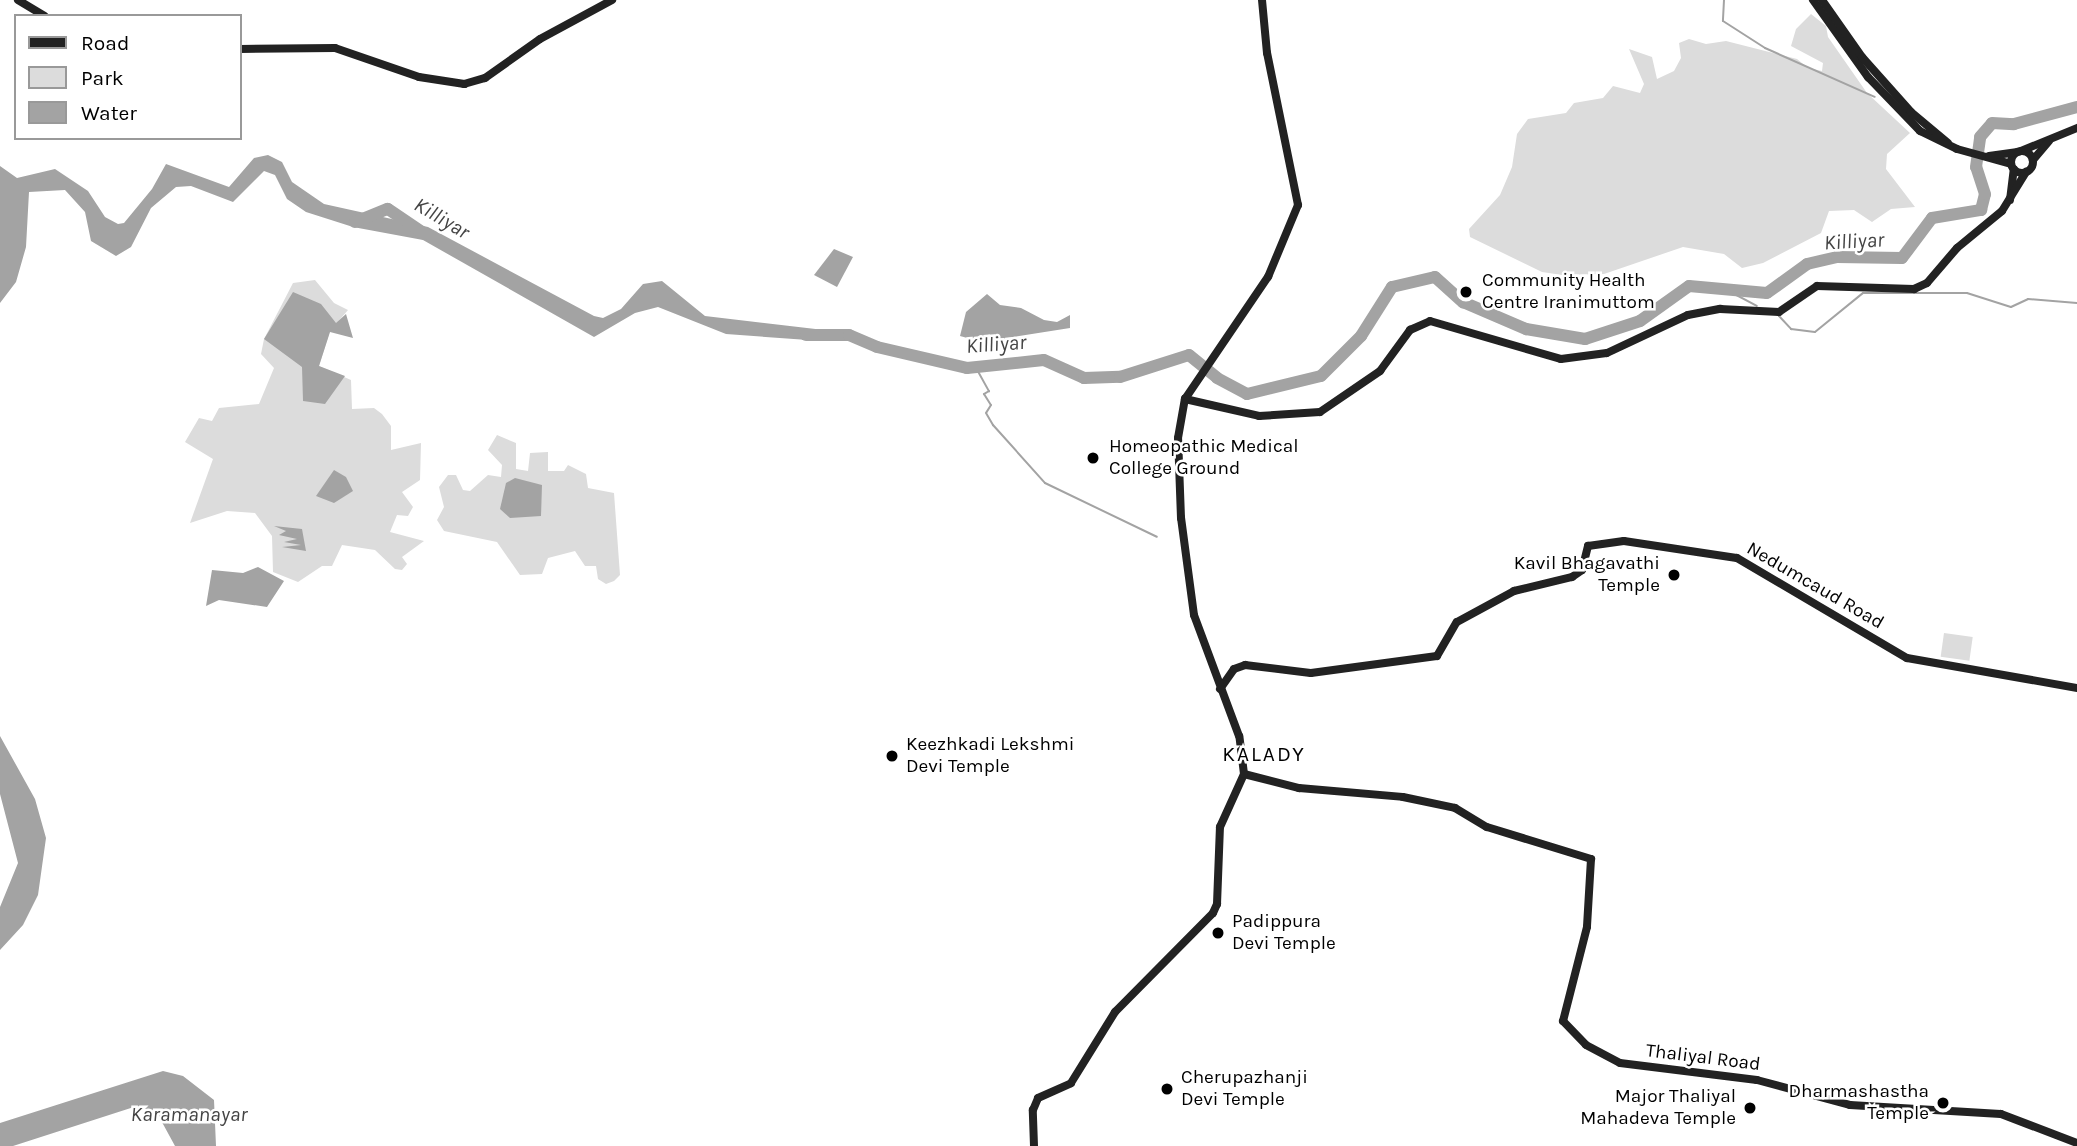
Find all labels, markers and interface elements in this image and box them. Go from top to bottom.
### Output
legend [14,14,242,140]
text: Road [81,31,129,55]
text: Park [81,66,124,90]
text: Water [81,101,137,125]
water label: Killiyar [410,192,474,244]
water label: Killiyar [1823,227,1885,255]
place label: Community Health Centre Iranimuttom [1482,270,1655,314]
marker: Community Health Centre Iranimuttom [1456,282,1476,302]
water label: Killiyar [965,329,1027,359]
place label: Homeopathic Medical College Ground [1109,436,1299,480]
marker: Homeopathic Medical College Ground [1083,448,1103,468]
street label: Nedumcaud Road [1742,537,1888,635]
place label: Kavil Bhagavathi Temple [1514,553,1660,597]
marker: Kavil Bhagavathi Temple [1666,567,1682,583]
place label: Keezhkadi Lekshmi Devi Temple [906,734,1074,778]
district label: KALADY [1223,741,1305,767]
marker: Keezhkadi Lekshmi Devi Temple [884,748,900,764]
place label: Padippura Devi Temple [1232,911,1336,955]
marker: Padippura Devi Temple [1210,925,1226,941]
street label: Thaliyal Road [1644,1040,1762,1076]
place label: Cherupazhanji Devi Temple [1181,1067,1308,1111]
marker: Cherupazhanji Devi Temple [1159,1081,1175,1097]
place label: Dharmashastha Temple [1788,1081,1929,1125]
place label: Major Thaliyal Mahadeva Temple [1580,1086,1736,1130]
marker: Dharmashastha Temple [1935,1095,1951,1111]
marker: Major Thaliyal Mahadeva Temple [1742,1100,1758,1116]
water label: Karamanayar [130,1101,248,1127]

